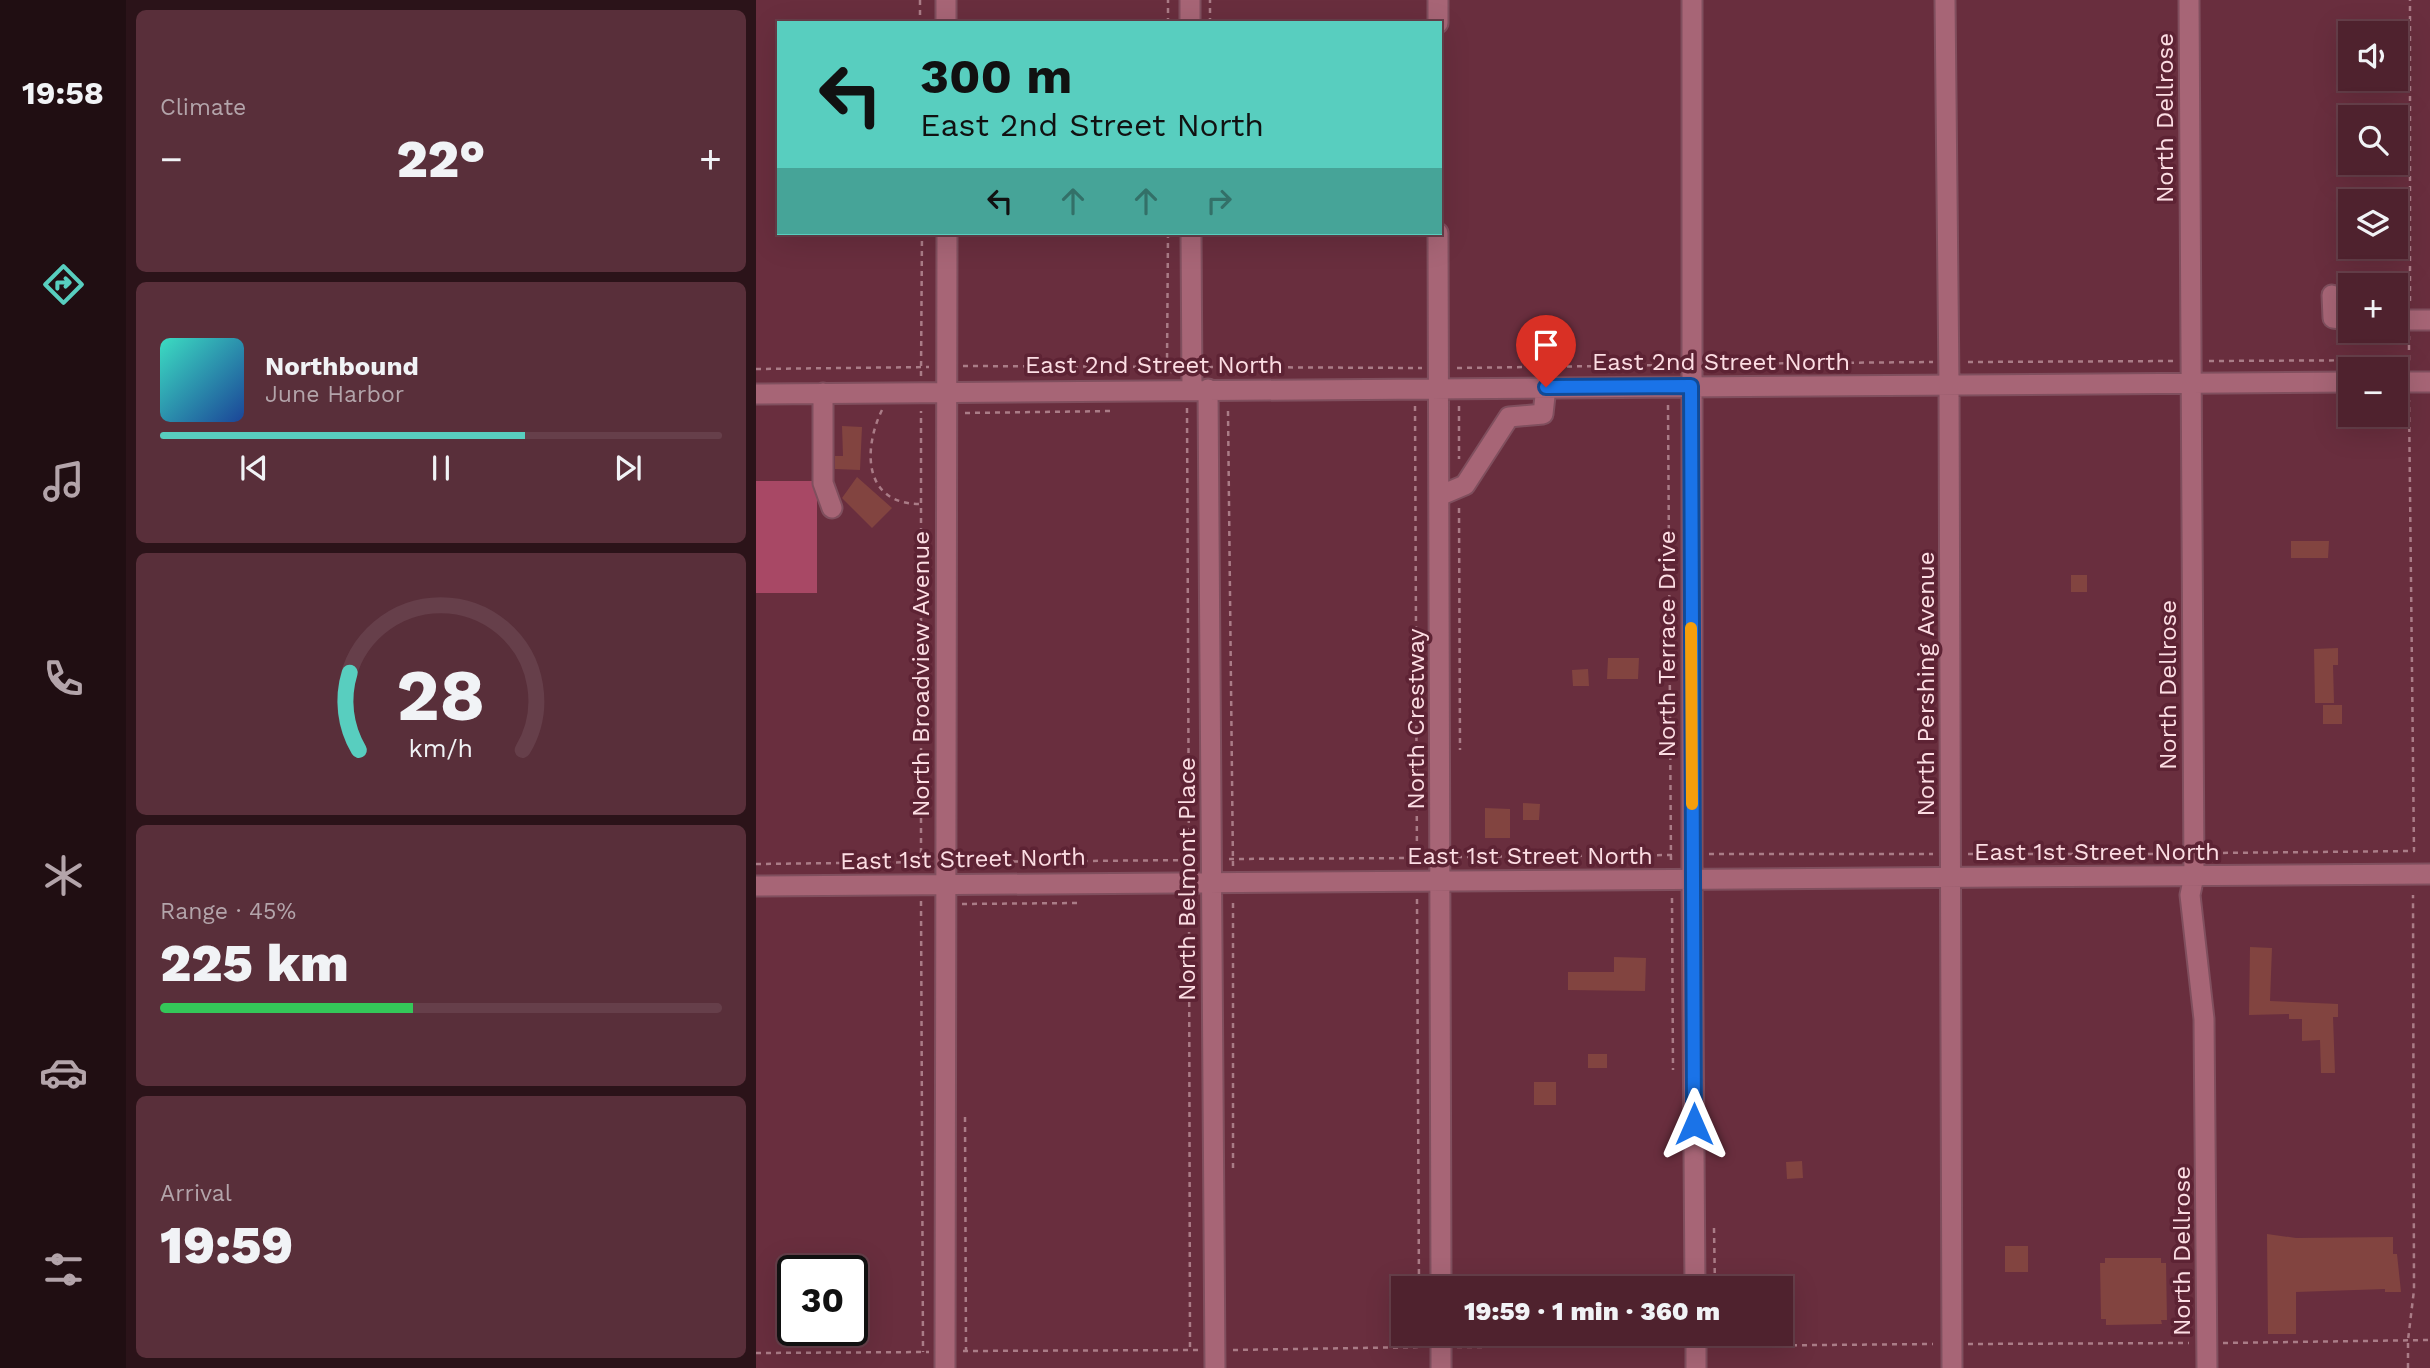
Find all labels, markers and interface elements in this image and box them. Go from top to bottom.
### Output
map controls [2338,21,2408,427]
button: sound [2338,21,2408,91]
street label: North Dellrose [2151,33,2179,203]
text: 300 m [920,47,1072,105]
icon: left [805,49,896,140]
text: 19:58 [22,74,104,112]
text: Climate [160,94,246,121]
button: search [2338,105,2408,175]
text: East 2nd Street North [920,106,1264,144]
text: 22° [397,129,485,190]
text: − [160,137,183,181]
text: + [699,137,722,181]
icon: left [981,182,1019,220]
icon: ahead [1054,182,1092,220]
icon: ahead [1127,182,1165,220]
icon: right [1200,182,1238,220]
button: layers [2338,189,2408,259]
icon: directions [39,260,88,309]
button: + [2338,273,2408,343]
pin [1516,315,1576,387]
icon: arrive [1527,326,1565,364]
street label: East 2nd Street North [1592,348,1850,376]
text: Northbound [265,351,419,381]
street label: East 2nd Street North [1025,351,1283,379]
button: − [2338,357,2408,427]
text: June Harbor [265,381,404,408]
icon: previous [235,449,273,487]
icon: pause [422,449,460,487]
icon: next [609,449,647,487]
icon: music [39,457,88,506]
street label: North Terrace Drive [1653,530,1681,758]
street label: North Broadview Avenue [907,531,935,817]
street label: North Pershing Avenue [1912,551,1940,817]
street label: North Dellrose [2154,600,2182,770]
street label: North Crestway [1402,628,1430,810]
text: 28 [396,652,486,738]
icon: phone [39,654,88,703]
text: km/h [409,734,473,763]
street label: North Belmont Place [1173,757,1201,1001]
street label: East 1st Street North [1974,838,2220,866]
street label: East 1st Street North [1407,842,1653,870]
street label: East 1st Street North [840,843,1086,875]
icon: climate [39,851,88,900]
text: Range · 45% [160,898,296,925]
text: 225 km [160,933,349,994]
icon: car [39,1048,88,1097]
position arrow [1657,1087,1731,1161]
street label: North Dellrose [2168,1166,2196,1336]
text: Arrival [160,1180,232,1207]
text: 19:59 [160,1215,293,1276]
icon: filters [39,1245,88,1294]
speed limit sign: 30 [777,1255,868,1346]
text: 19:59 · 1 min · 360 m [1464,1296,1720,1326]

